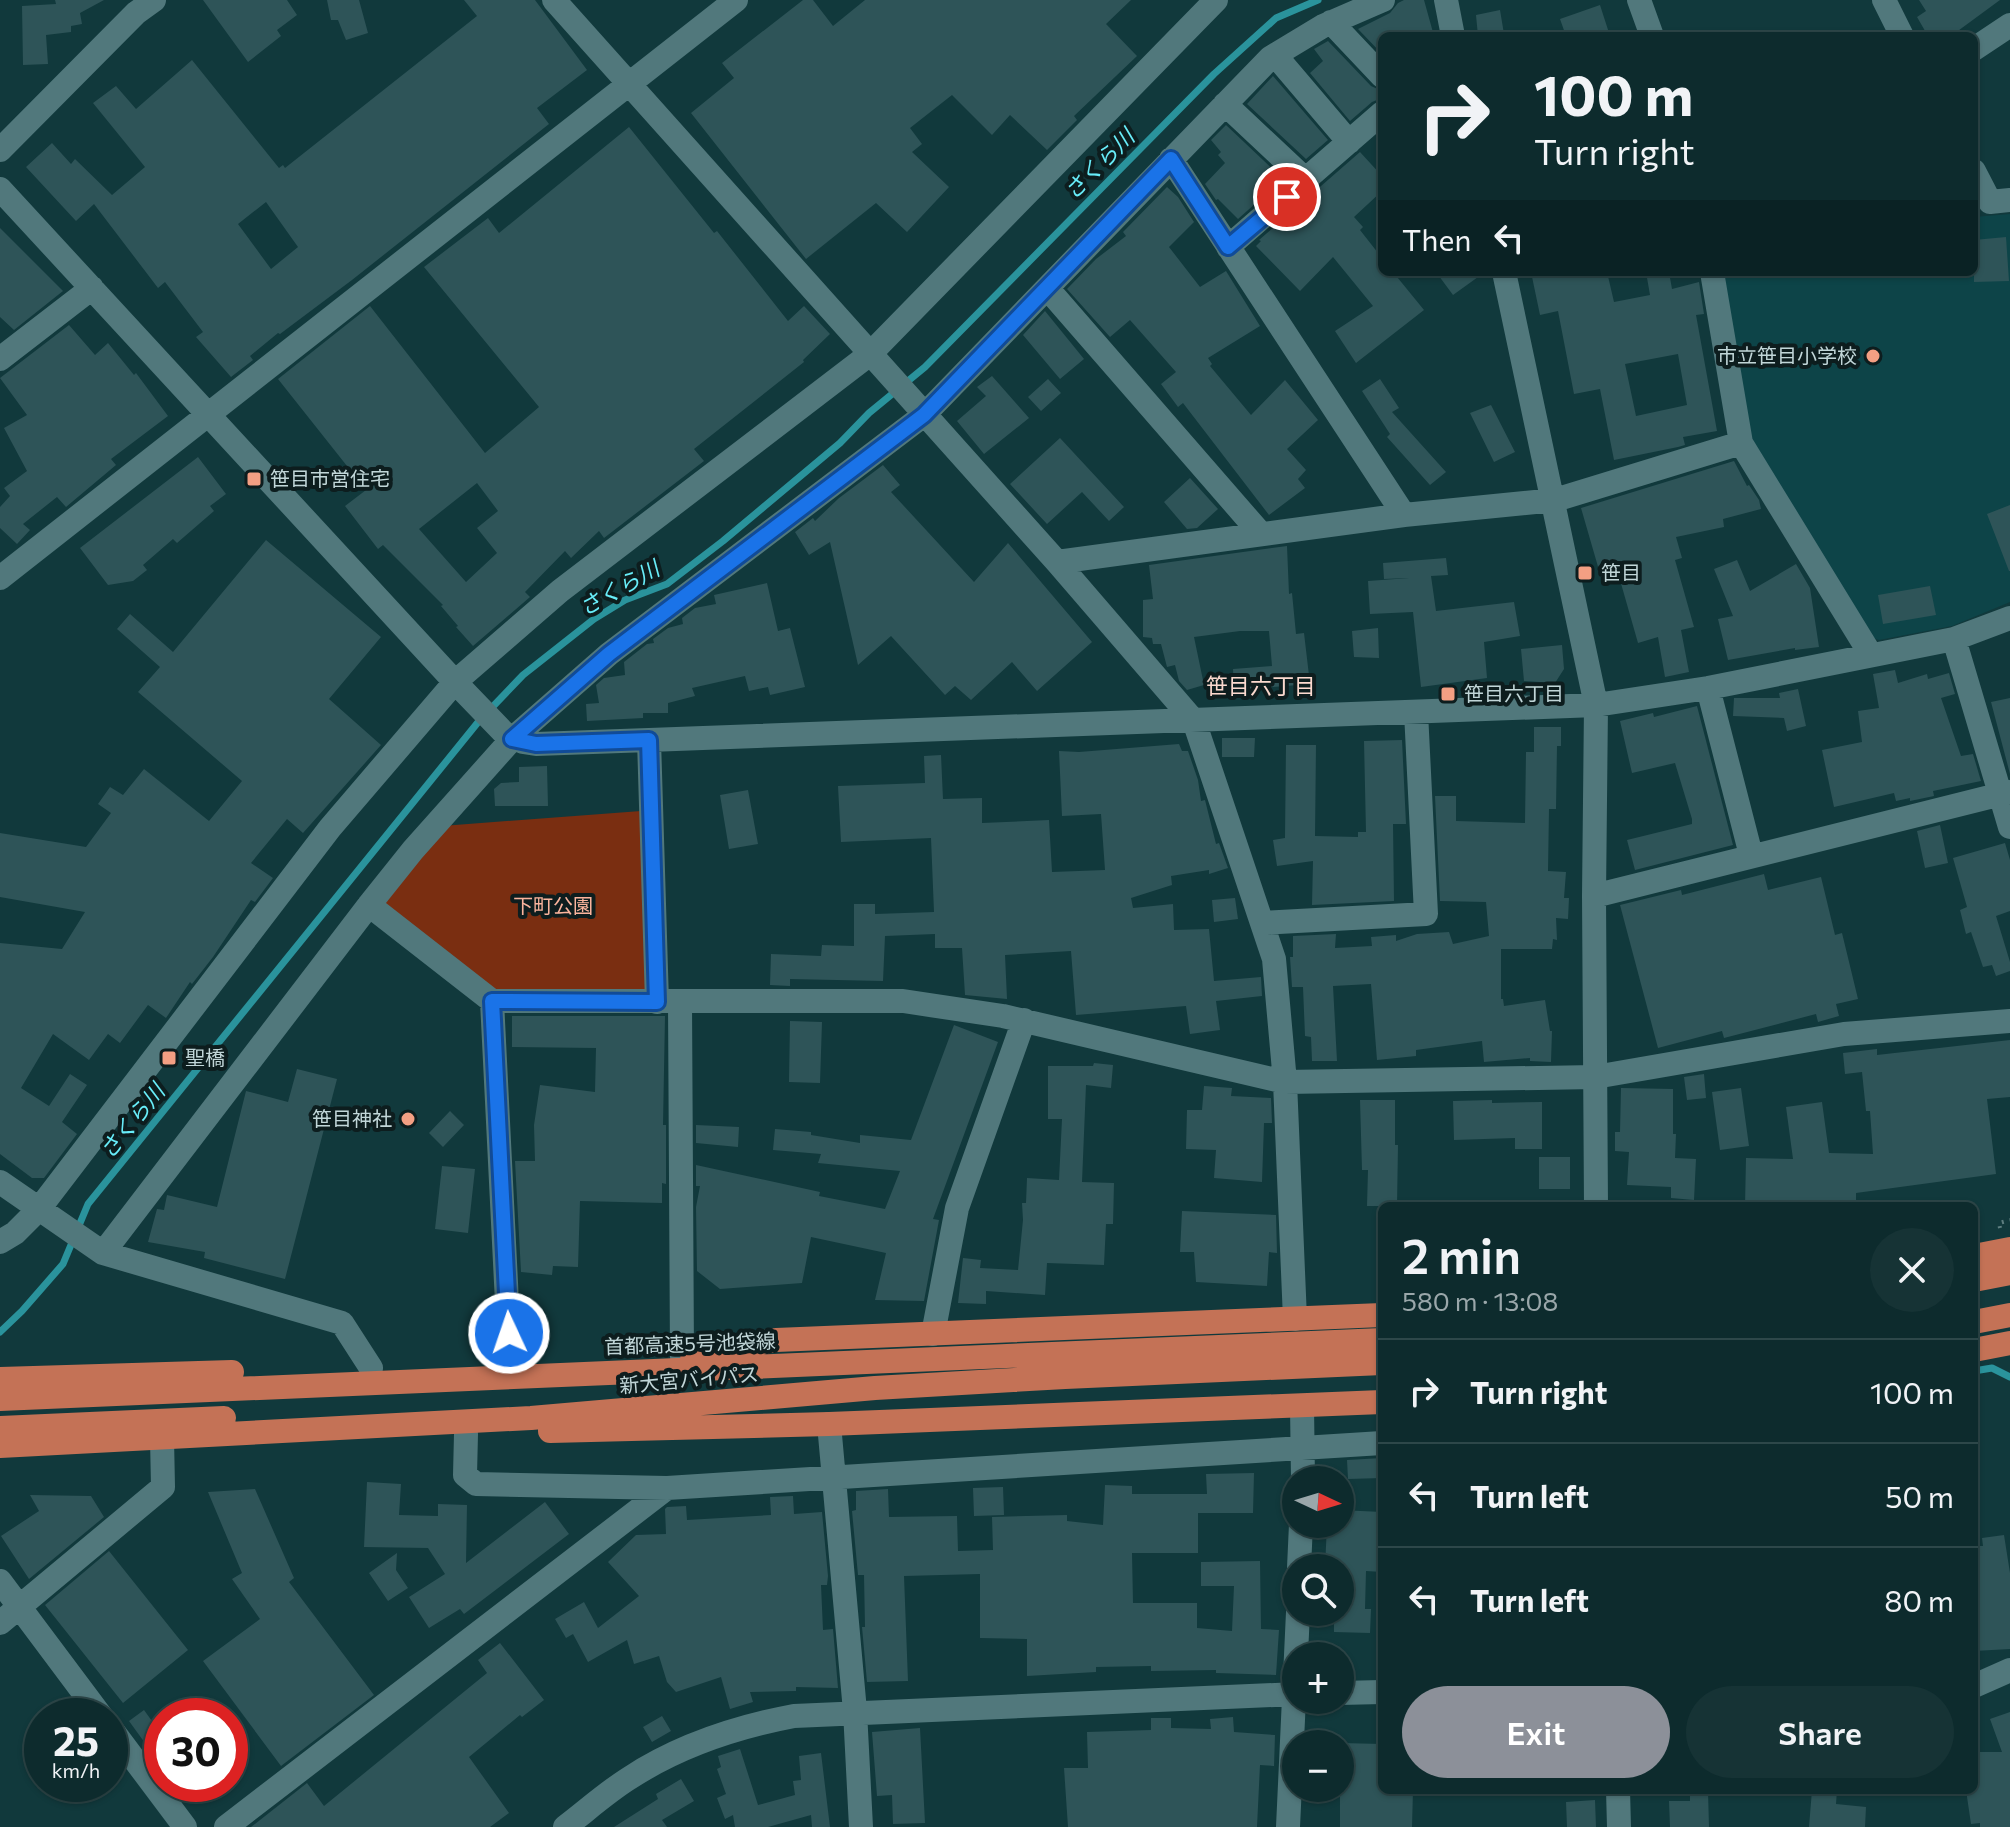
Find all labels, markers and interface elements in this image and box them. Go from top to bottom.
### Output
text: 100 m [1534,59,1693,128]
icon: right [1402,64,1506,168]
water label: さくら川 [1058,122,1141,204]
text: Turn right [1534,128,1695,172]
pin [1253,163,1321,231]
icon: arrive [1265,175,1309,219]
icon: left [1487,216,1531,260]
text: Then [1402,220,1471,257]
place label: 市立笹目小学校 [1717,343,1857,367]
marker: 市立笹目小学校 [1864,347,1882,365]
place label: 笹目市営住宅 [270,466,390,490]
marker: 笹目市営住宅 [245,470,263,488]
water label: さくら川 [574,553,666,621]
place label: 笹目 [1601,560,1641,584]
marker: 笹目 [1576,564,1594,582]
district label: 笹目六丁目 [1206,672,1316,699]
place label: 笹目六丁目 [1464,681,1564,705]
marker: 笹目六丁目 [1439,685,1457,703]
park label: 下町公園 [513,893,593,917]
place label: 聖橋 [185,1045,225,1069]
marker: 聖橋 [160,1049,178,1067]
water label: さくら川 [93,1076,171,1163]
place label: 笹目神社 [312,1106,392,1130]
marker: 笹目神社 [399,1110,417,1128]
text: 2 min [1402,1225,1521,1284]
button: close [1870,1228,1954,1312]
text: 580 m · 13:08 [1402,1285,1558,1316]
position arrow [467,1291,551,1375]
street label: 首都高速5号池袋線 [604,1328,776,1358]
street label: 新大宮バイパス [618,1361,759,1397]
icon: right [1402,1369,1446,1413]
text: Turn right [1470,1373,1607,1410]
text: 100 m [1870,1373,1954,1410]
north arrow [1282,1466,1354,1538]
map controls [1282,1466,1354,1802]
icon: left [1402,1473,1446,1517]
text: Turn left [1470,1477,1589,1514]
text: 50 m [1885,1477,1954,1514]
button: search [1282,1554,1354,1626]
icon: left [1402,1577,1446,1621]
text: Turn left [1470,1581,1589,1618]
text: 80 m [1884,1581,1954,1618]
button: + [1282,1642,1354,1714]
button: Exit [1402,1686,1670,1778]
button: Share [1686,1686,1954,1778]
speed limit sign: 30 [144,1698,248,1802]
text: 25 [53,1715,99,1764]
button: − [1282,1730,1354,1802]
text: km/h [52,1758,100,1782]

